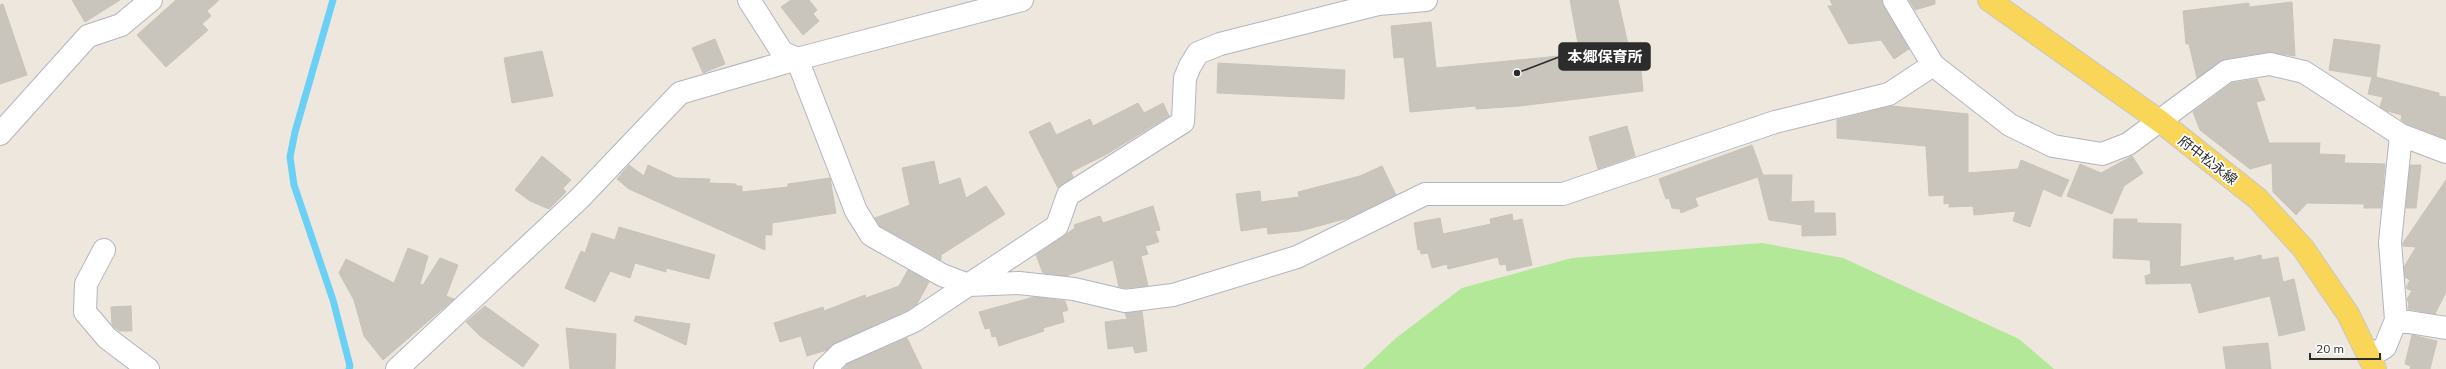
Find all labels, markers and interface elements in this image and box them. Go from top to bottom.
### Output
callout: 本郷保育所 [1559,43,1650,70]
text: 本郷保育所 [1567,47,1643,66]
street label: 府中松永線 [2175,131,2241,189]
scale bar [2310,335,2380,361]
text: 20 m [2316,341,2344,356]

